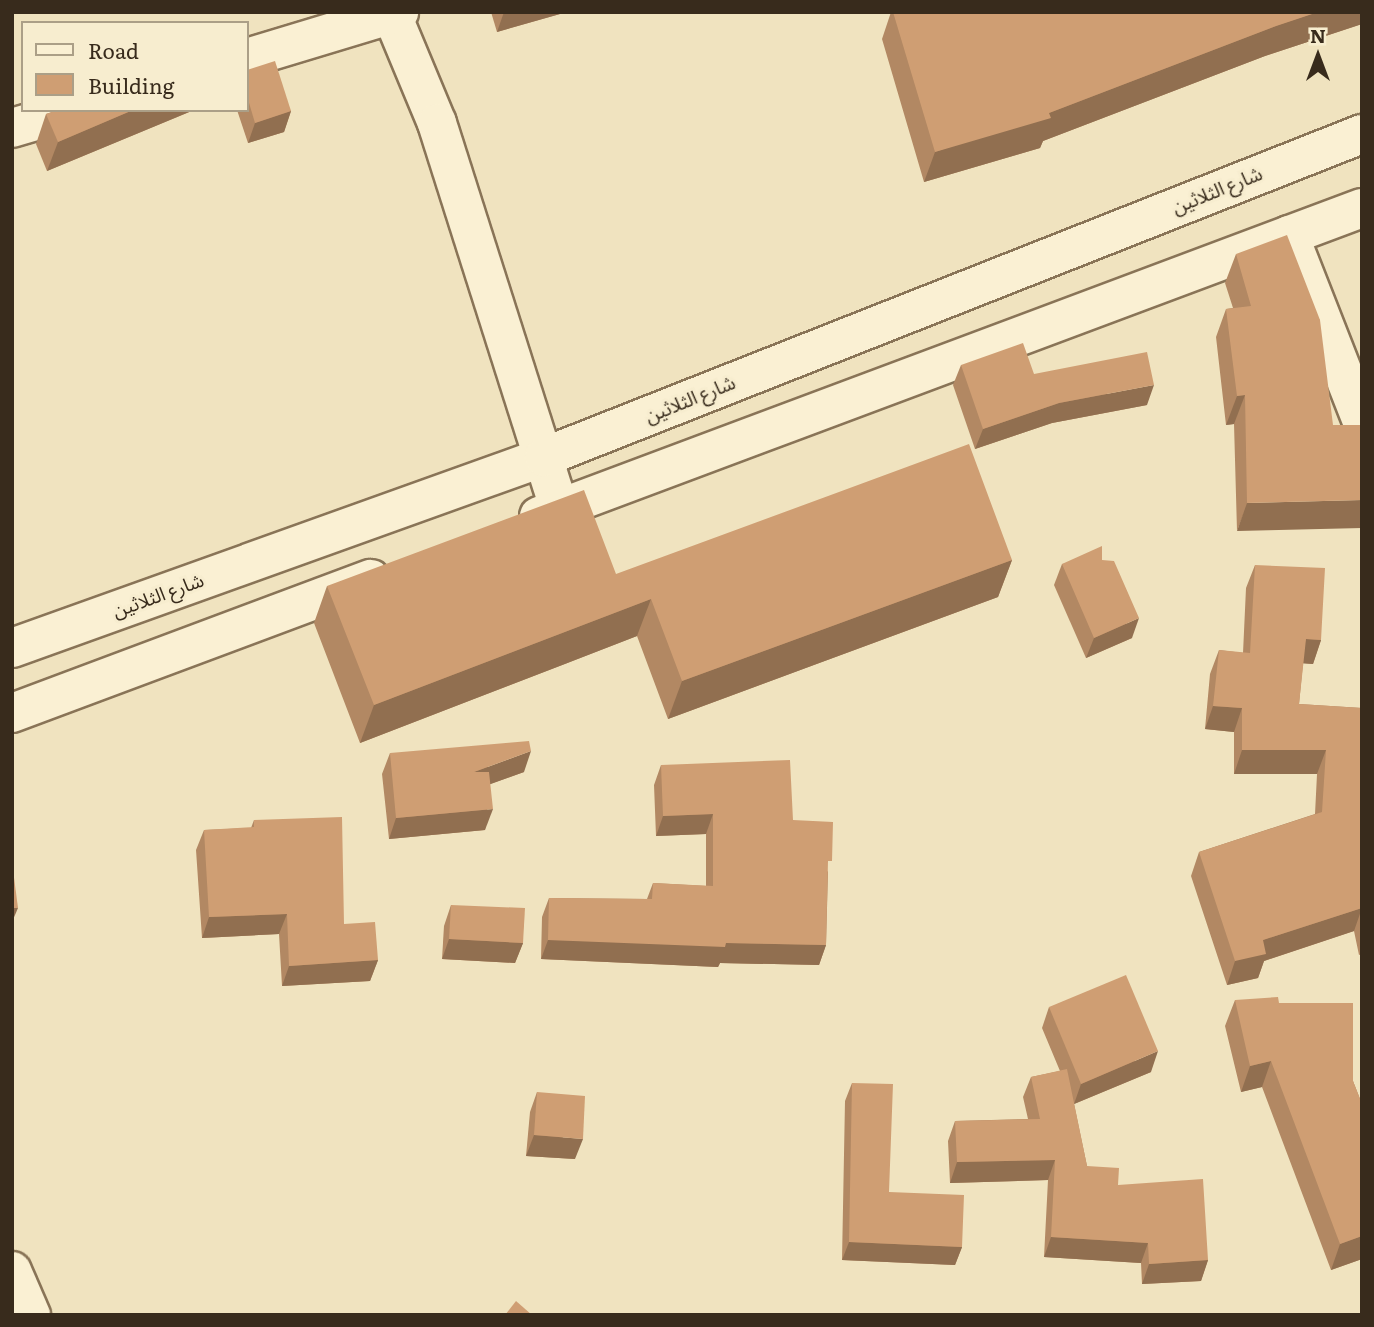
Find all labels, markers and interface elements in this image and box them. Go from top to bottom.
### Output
legend [21,21,248,112]
north arrow [1283,21,1353,91]
text: N [1310,21,1326,49]
text: Road [88,34,139,65]
text: Building [88,69,174,100]
street label: شارع الثلاثين [1169,162,1265,218]
street label: شارع الثلاثين [642,371,738,427]
street label: شارع الثلاثين [109,568,207,622]

